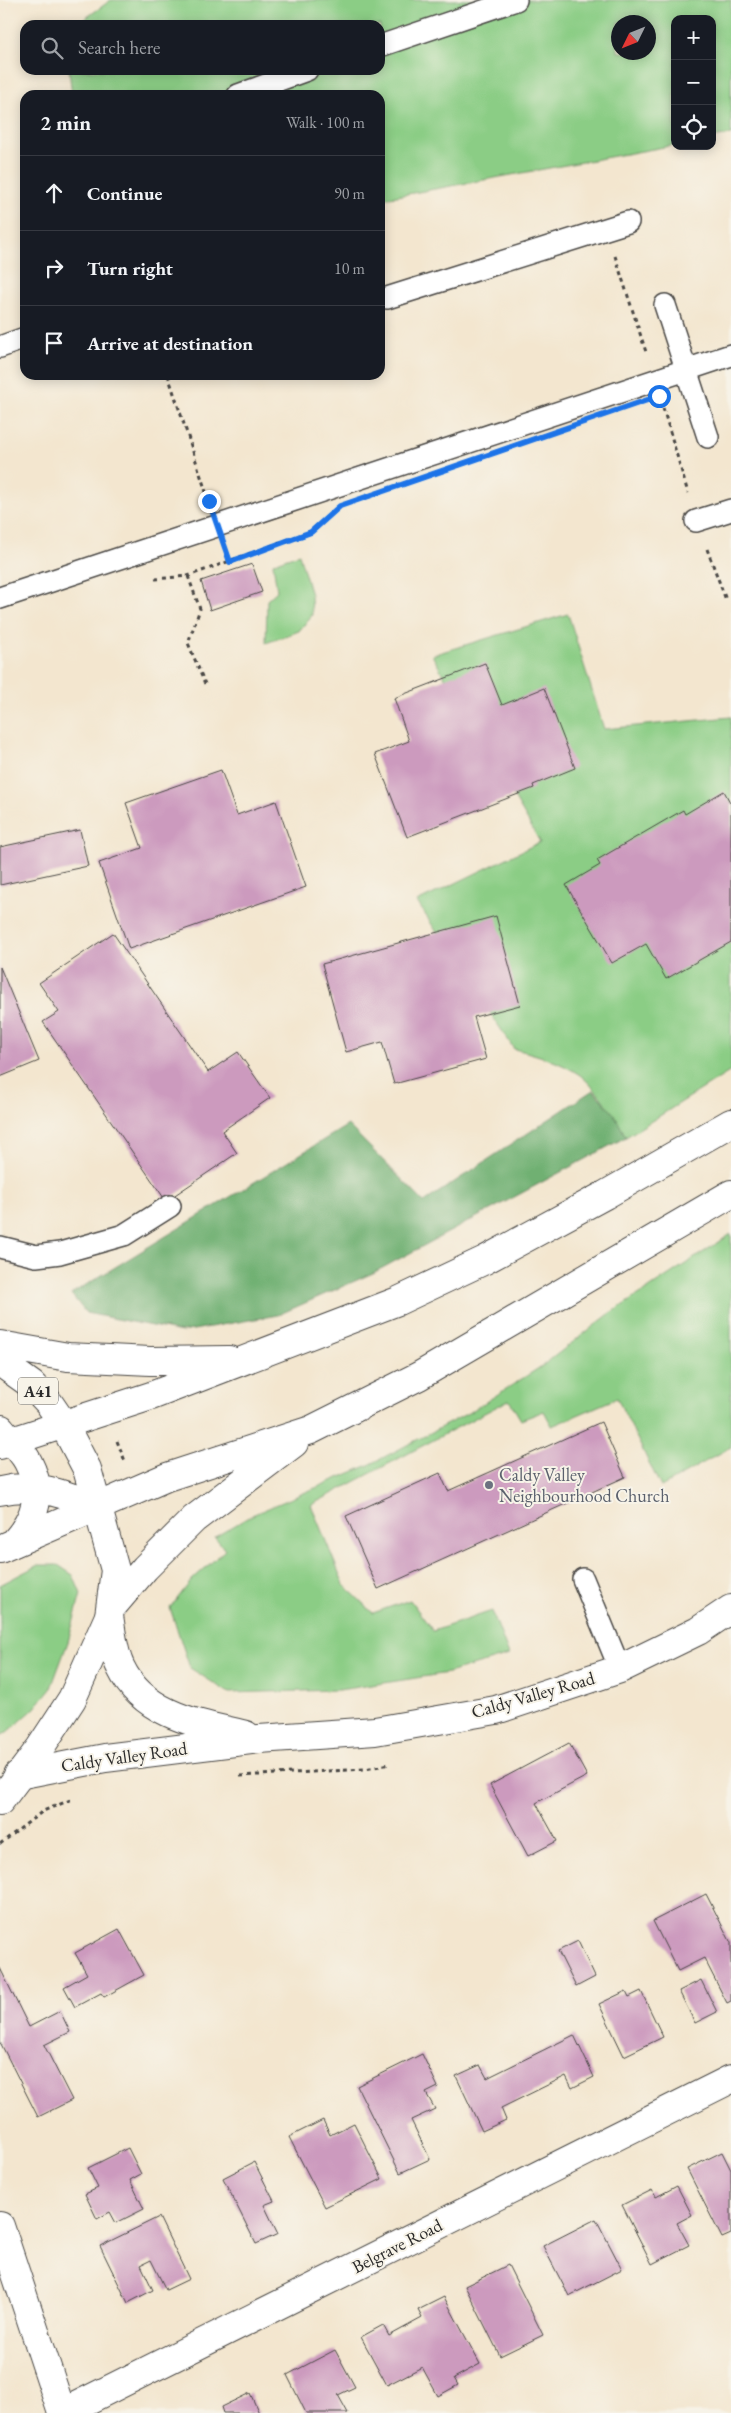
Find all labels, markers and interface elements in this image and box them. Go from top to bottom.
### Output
north arrow [611,15,656,60]
map controls [671,15,716,150]
button: + [671,15,716,60]
search box [20,20,385,75]
icon: search [38,34,66,62]
text: Search here [78,35,160,60]
button: − [671,60,716,105]
button: locate [671,105,716,150]
text: 2 min [40,109,91,136]
text: Walk · 100 m [286,112,365,133]
icon: ahead [40,179,68,207]
text: Continue [87,181,162,206]
text: 90 m [334,183,365,204]
icon: right [40,254,68,282]
text: Turn right [87,256,173,281]
text: 10 m [334,258,365,279]
icon: arrive [40,329,68,357]
text: Arrive at destination [87,331,253,356]
route start [648,385,671,408]
route end [198,490,221,513]
road number: A41 [18,1378,58,1404]
place label: Caldy Valley Neighbourhood Church [499,1463,669,1507]
marker: Caldy Valley Neighbourhood Church [483,1479,495,1491]
street label: Caldy Valley Road [469,1666,598,1723]
street label: Caldy Valley Road [59,1736,189,1777]
street label: Belgrave Road [348,2213,447,2278]

